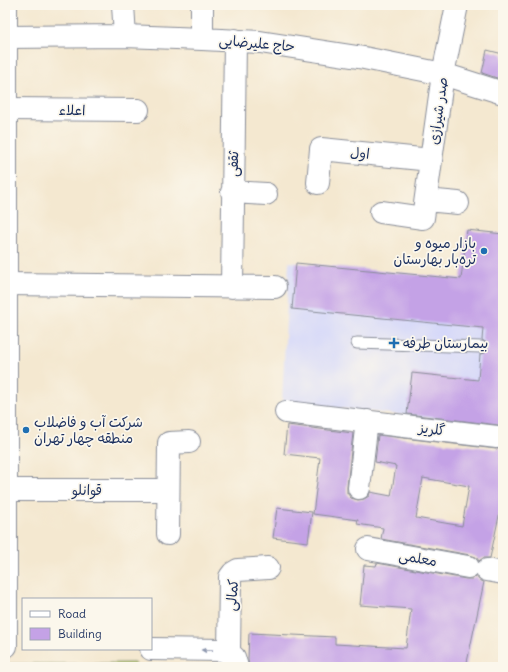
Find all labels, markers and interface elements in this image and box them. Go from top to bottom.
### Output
street label: حاج علیرضایی [218,31,296,56]
street label: صدر شیرازی [424,76,452,146]
street label: اعلاء [58,101,86,119]
street label: اول [349,143,371,163]
street label: ثقفی [224,150,242,177]
place label: بازار میوه و تره‌بار بهارستان [393,234,477,268]
marker: بازار میوه و تره‌بار بهارستان [479,246,489,256]
place label: بیمارستان طرفه [403,334,488,352]
marker: بیمارستان طرفه [388,337,400,349]
place label: شرکت آب و فاضلاب منطقه چهار تهران [34,413,143,448]
street label: گلریز [417,418,446,440]
marker: شرکت آب و فاضلاب منطقه چهار تهران [21,425,31,435]
street label: قوانلو [71,481,102,500]
street label: معلمی [397,546,439,570]
street label: کمالی [222,578,242,612]
legend [22,598,152,650]
text: Road [58,606,86,621]
text: Building [58,626,102,641]
one-way arrow [201,646,213,653]

